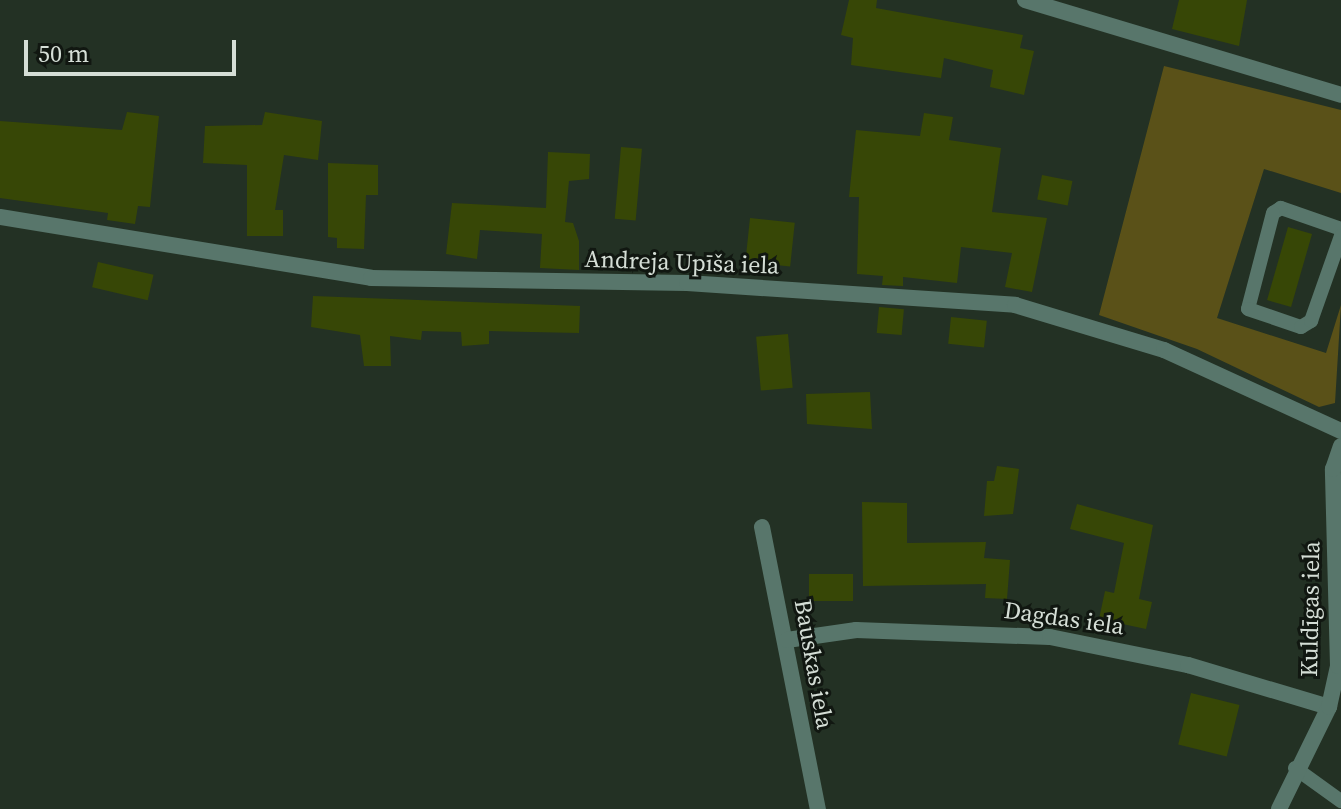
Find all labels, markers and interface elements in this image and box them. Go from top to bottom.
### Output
scale bar [28,24,240,74]
text: 50 m [38,37,89,70]
street label: Andreja Upīša iela [584,244,780,280]
street label: Kuldīgas iela [1294,541,1326,677]
street label: Dagdas iela [1002,595,1126,641]
street label: Bauskas iela [788,597,840,731]

